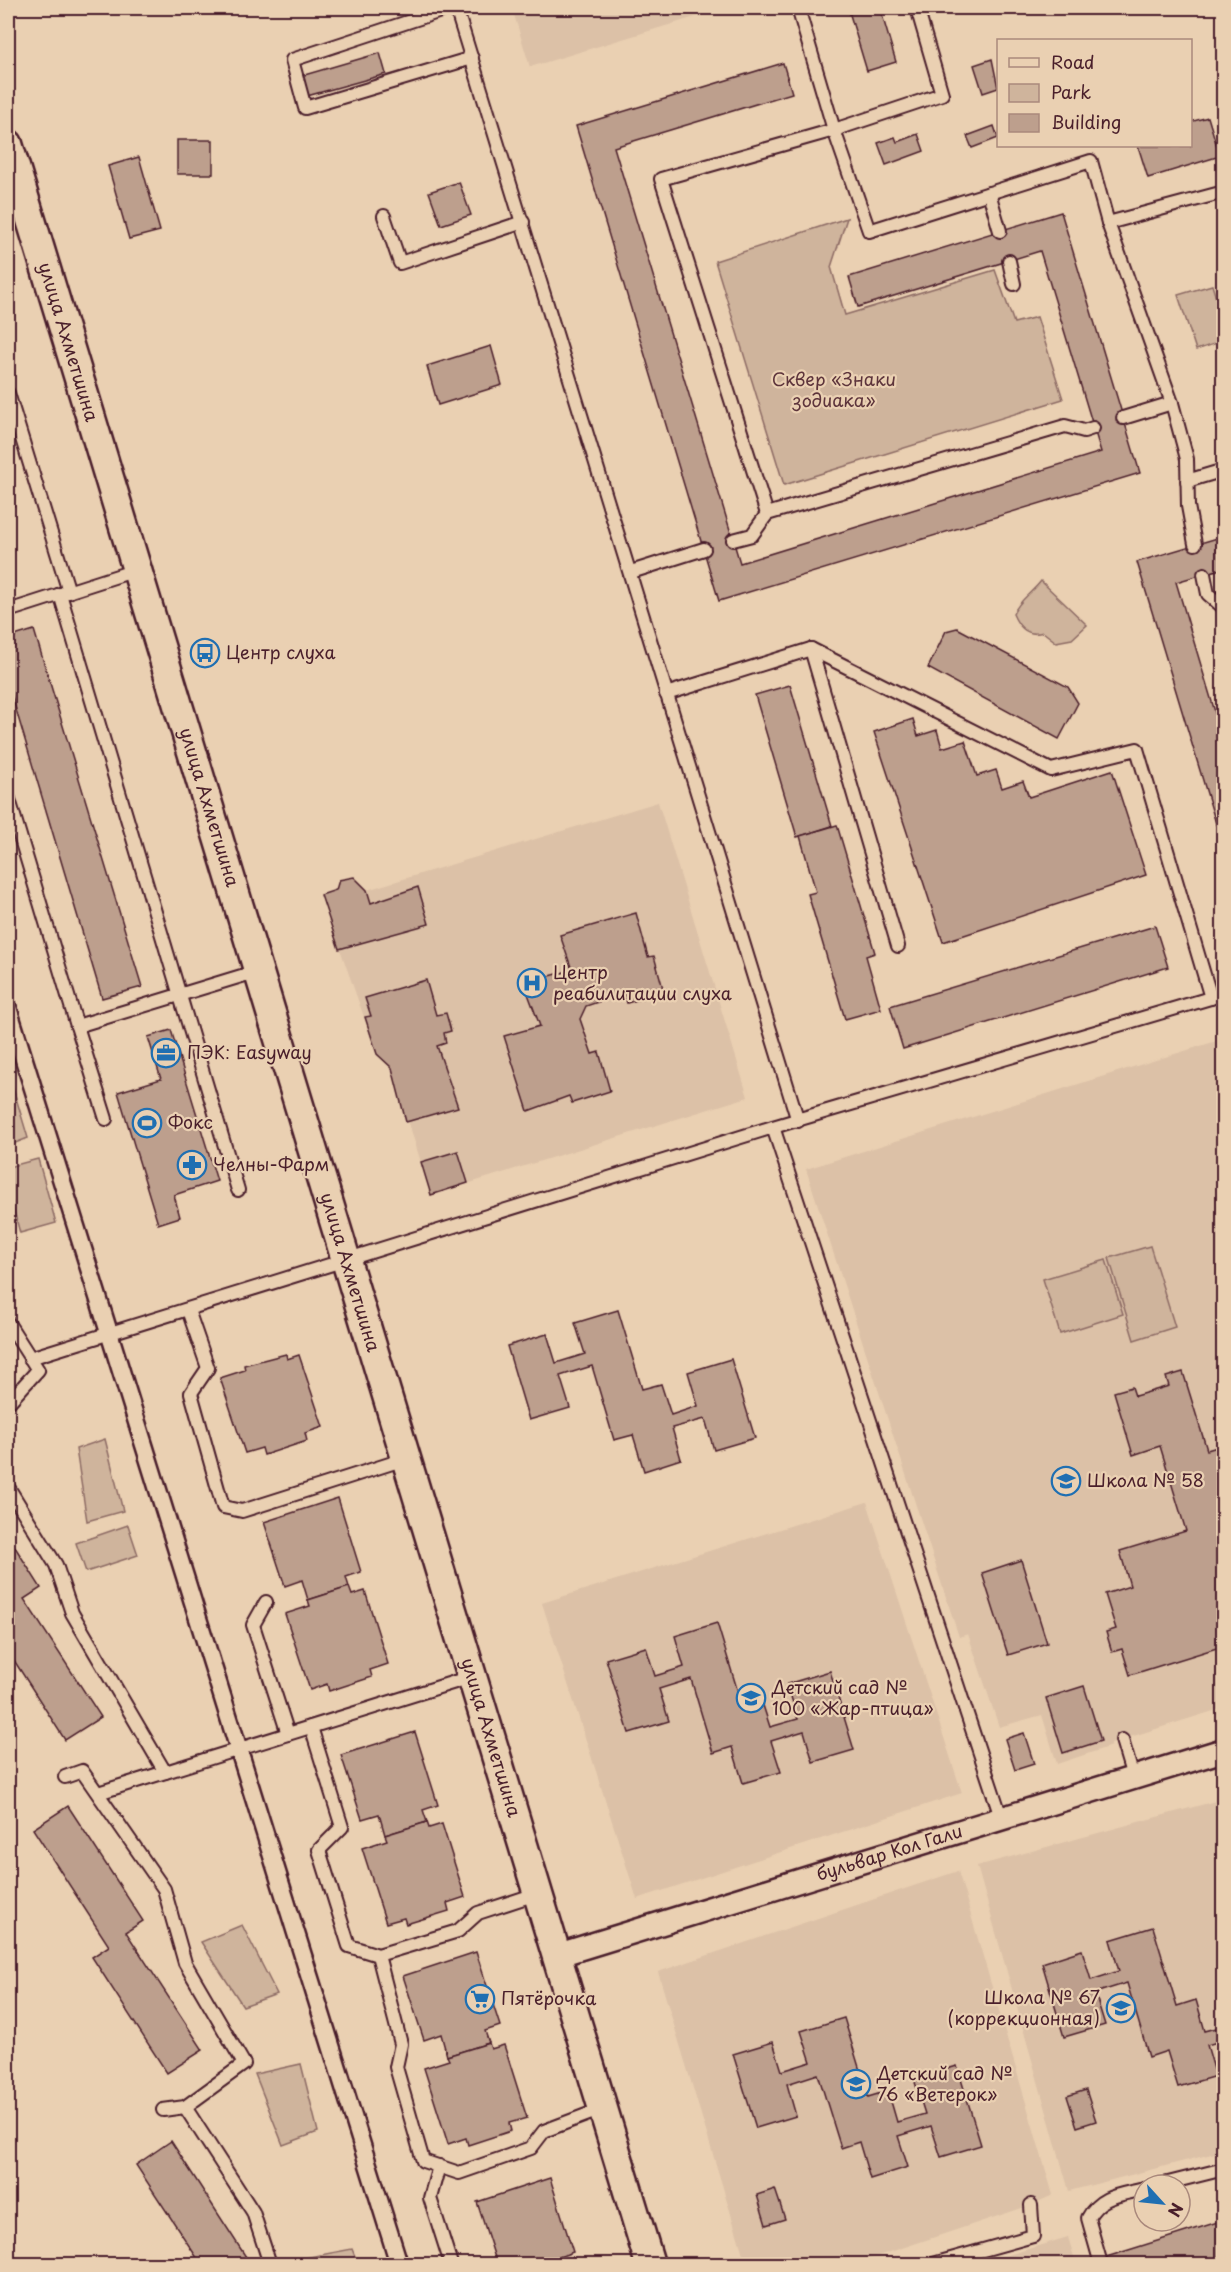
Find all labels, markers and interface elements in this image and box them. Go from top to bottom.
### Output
legend [997,39,1192,147]
text: Road [1051,48,1095,75]
text: Park [1051,78,1091,105]
text: Building [1051,108,1121,135]
street label: улица Ахметшина [33,259,106,425]
park label: Сквер «Знаки зодиака» [772,365,896,413]
bus stop icon: Центр слуха [189,637,221,669]
place label: Центр слуха [226,638,335,665]
street label: улица Ахметшина [173,724,247,890]
place label: Центр реабилитации слуха [553,958,732,1006]
hospital icon: Центр реабилитации слуха [516,967,548,999]
office icon: ПЭК: Easyway [150,1037,182,1069]
place label: ПЭК: Easyway [187,1038,312,1065]
sports icon: Фокс [131,1107,163,1139]
place label: Фокс [168,1108,213,1135]
pharmacy icon: Челны-Фарм [176,1149,208,1181]
place label: Челны-Фарм [213,1150,329,1177]
street label: улица Ахметшина [314,1189,388,1356]
school or university icon: Школа № 58 [1050,1465,1082,1497]
place label: Школа № 58 [1087,1466,1204,1493]
street label: улица Ахметшина [455,1654,529,1821]
place label: Детский сад № 100 «Жар-птица» [771,1673,934,1721]
school or university icon: Детский сад № 100 «Жар-птица» [735,1682,767,1714]
street label: бульвар Кол Гали [812,1816,966,1887]
supermarket icon: Пятёрочка [464,1983,496,2015]
place label: Школа № 67 (коррекционная) [947,1983,1100,2031]
place label: Пятёрочка [501,1984,597,2011]
school or university icon: Школа № 67 (коррекционная) [1105,1992,1137,2024]
place label: Детский сад № 76 «Ветерок» [876,2059,1012,2107]
school or university icon: Детский сад № 76 «Ветерок» [840,2068,872,2100]
north arrow [1132,2173,1192,2233]
text: N [1163,2199,1190,2221]

